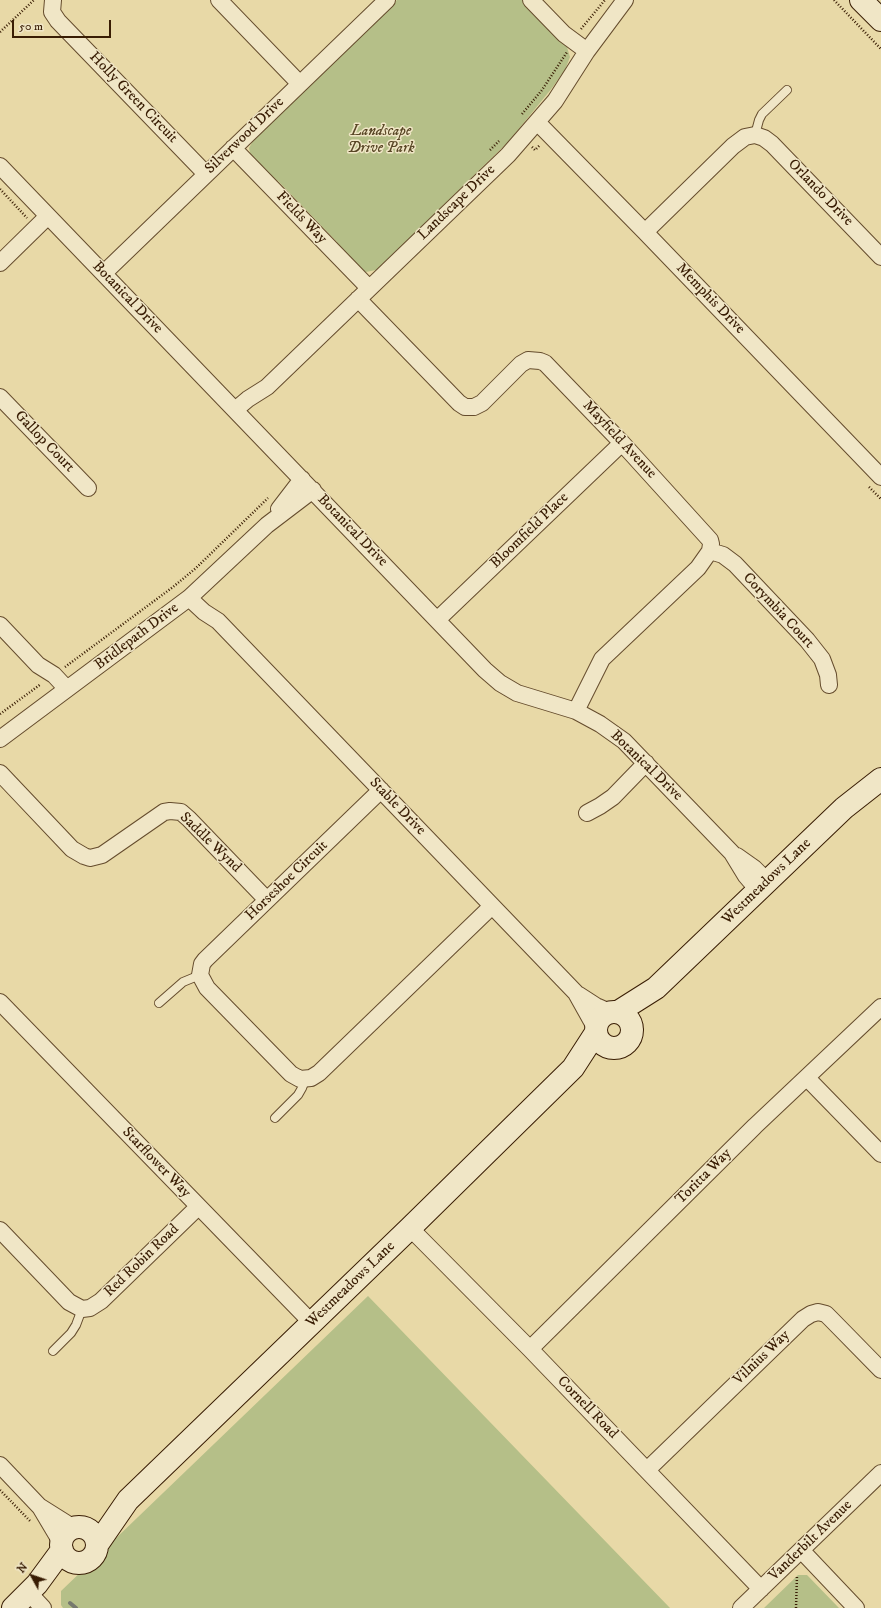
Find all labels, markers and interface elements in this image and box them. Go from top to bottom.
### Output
scale bar [14,12,113,38]
text: 50 m [19,19,43,34]
street label: Holly Green Circuit [85,49,181,147]
street label: Silverwood Drive [202,94,288,178]
park label: Landscape Drive Park [347,123,415,158]
street label: Orlando Drive [784,156,856,230]
street label: Landscape Drive [415,162,499,244]
street label: Fields Way [272,188,330,248]
street label: Botanical Drive [88,258,166,338]
street label: Memphis Drive [672,260,748,338]
street label: Mayfield Avenue [578,397,660,483]
street label: Gallop Court [10,407,78,477]
street label: Bloomfield Place [487,489,573,573]
street label: Botanical Drive [313,491,391,571]
street label: Corymbia Court [739,570,817,652]
street label: Bridlepath Drive [92,600,182,674]
street label: Botanical Drive [606,727,686,805]
street label: Stable Drive [365,774,429,840]
street label: Saddle Wynd [175,809,245,877]
street label: Westmeadows Lane [719,835,815,929]
street label: Horseshoe Circuit [242,837,332,925]
street label: Starflower Way [118,1124,194,1202]
street label: Toritta Way [672,1145,736,1209]
street label: Red Robin Road [101,1221,183,1301]
street label: Westmeadows Lane [303,1238,399,1332]
street label: Vilnius Way [730,1327,794,1389]
street label: Cornell Road [553,1373,621,1443]
street label: Vanderbilt Avenue [766,1497,856,1585]
north arrow [12,1556,52,1596]
text: N [15,1560,31,1576]

